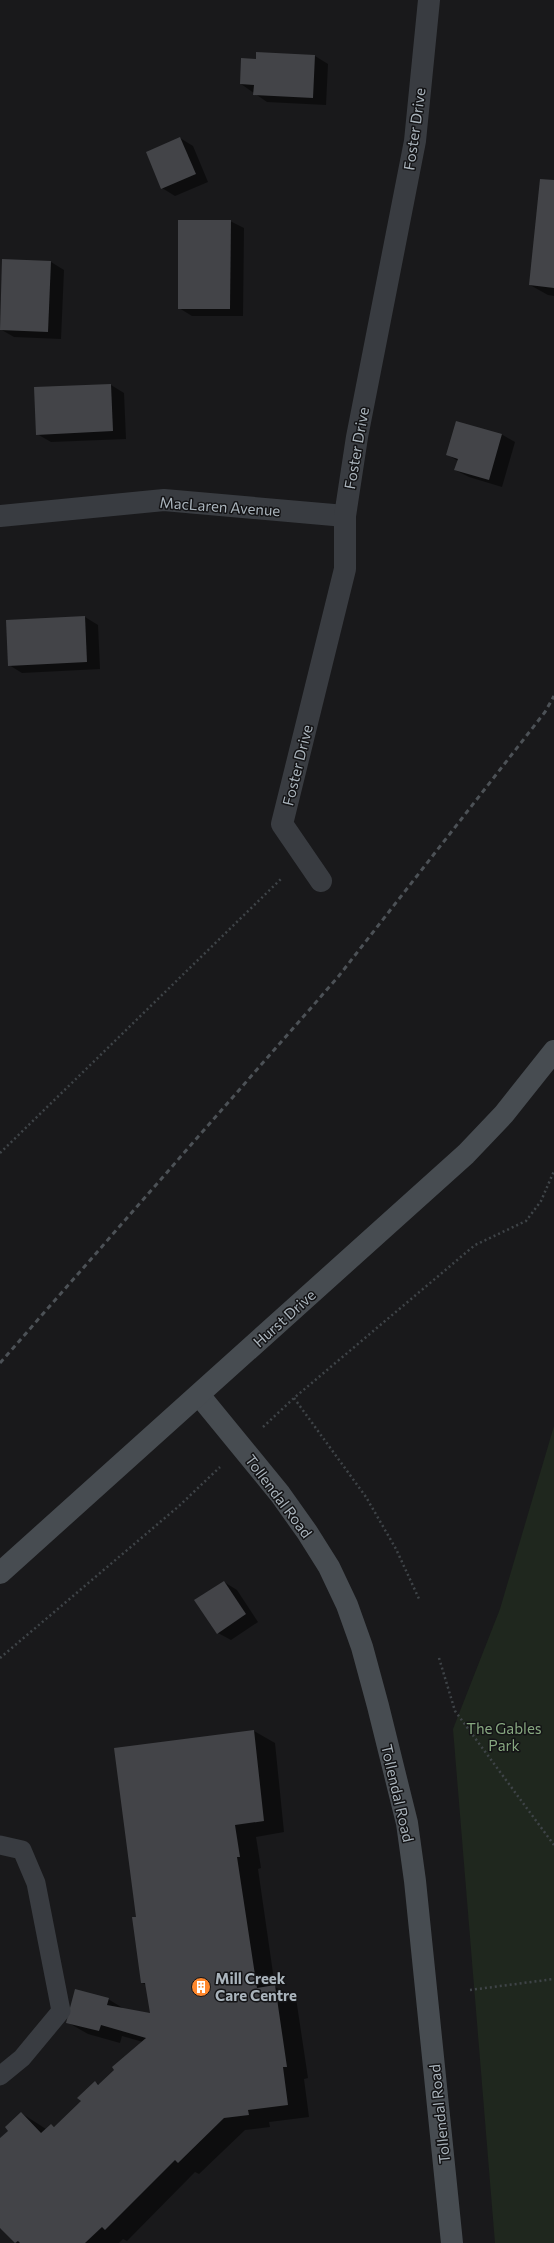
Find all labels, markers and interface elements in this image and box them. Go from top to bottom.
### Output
street label: Foster Drive [399,87,429,171]
street label: Foster Drive [340,406,372,490]
street label: MacLaren Avenue [159,493,281,519]
street label: Foster Drive [278,723,316,807]
street label: Hurst Drive [249,1285,319,1351]
street label: Tollendal Road [242,1451,316,1541]
park label: The Gables Park [466,1719,542,1754]
street label: Tollendal Road [378,1742,418,1844]
place label: Mill Creek Care Centre [215,1969,297,2004]
building icon: Mill Creek Care Centre [190,1976,212,1998]
street label: Tollendal Road [425,2063,453,2165]

